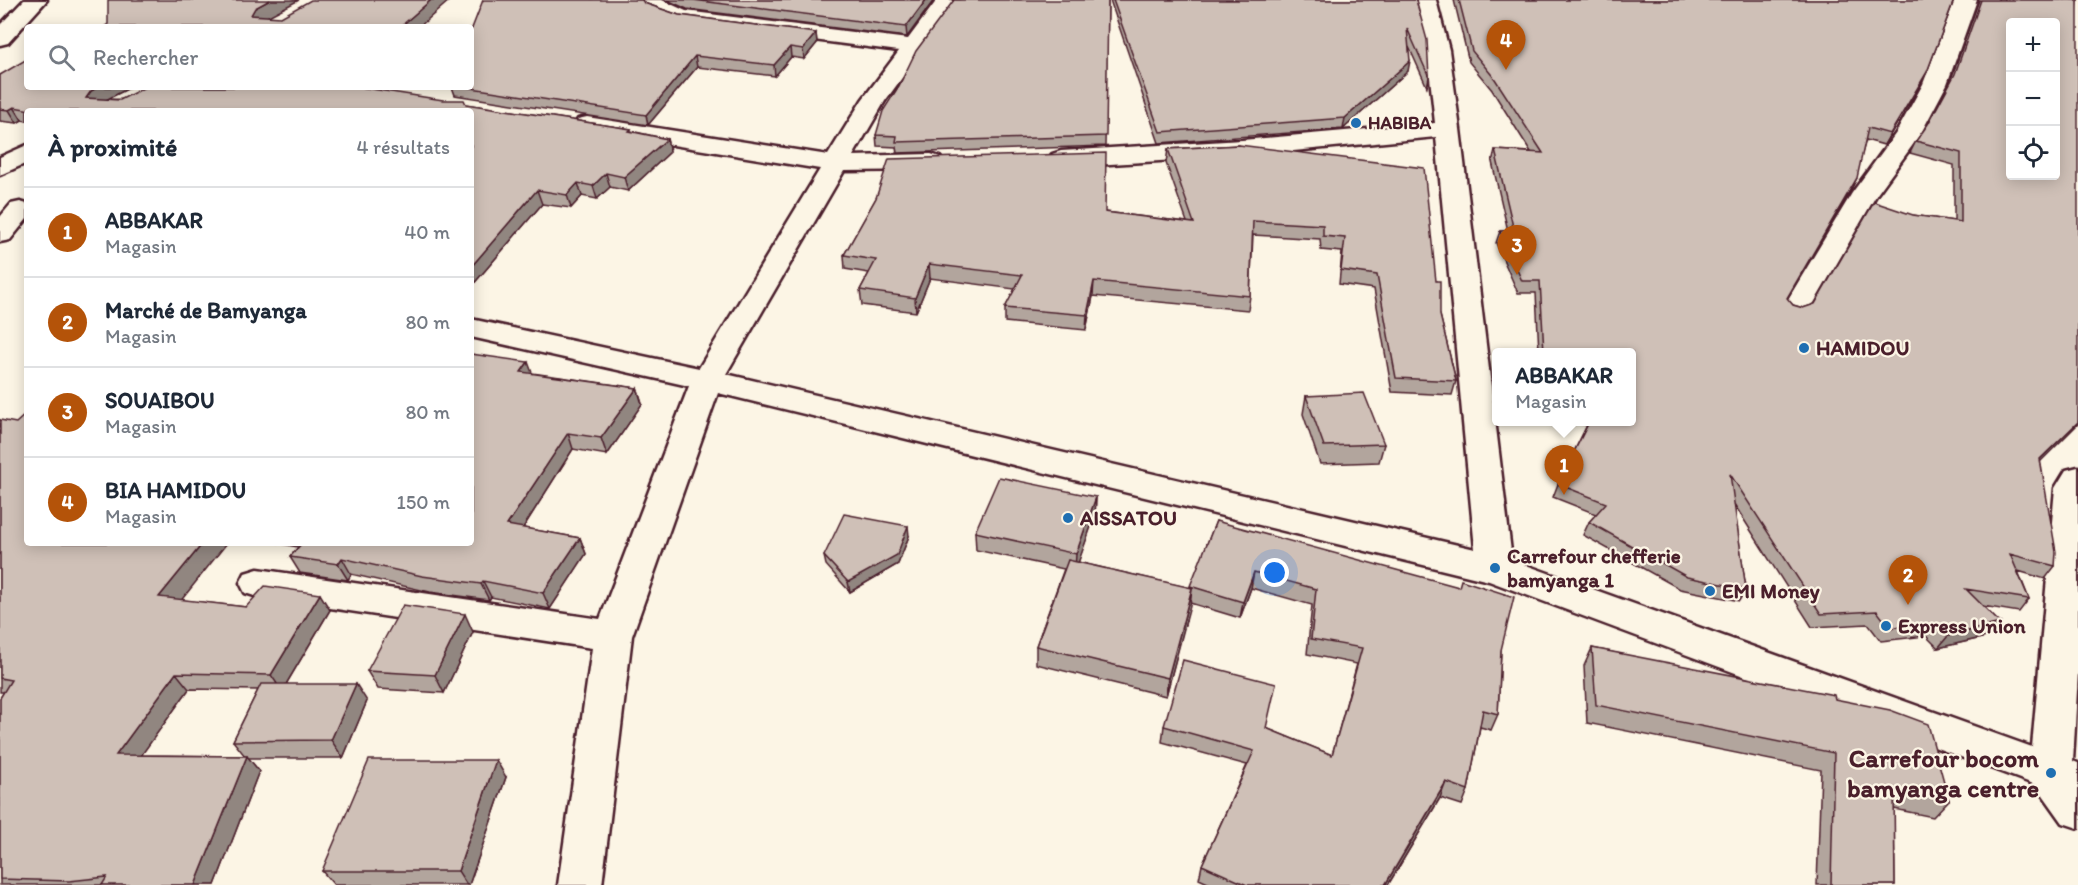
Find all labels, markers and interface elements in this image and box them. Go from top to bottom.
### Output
map controls [2006,18,2060,180]
button: + [2006,18,2060,72]
pin: 4 [1486,20,1526,70]
search box [24,24,474,90]
icon: search [45,41,78,74]
text: Rechercher [93,44,198,71]
button: − [2006,72,2060,126]
place label: HABIBA [1368,112,1432,134]
marker: HABIBA [1349,116,1363,130]
button: locate [2006,126,2060,180]
text: À proximité [48,131,177,163]
text: 4 résultats [357,135,450,159]
text: ABBAKAR [105,207,203,234]
text: 1 [63,220,72,244]
text: 40 m [404,220,450,244]
pin: 3 [1498,226,1537,275]
text: Magasin [105,234,177,258]
text: Marché de Bamyanga [105,297,307,324]
text: 2 [62,310,73,334]
text: 80 m [405,310,450,334]
text: Magasin [105,324,177,348]
place label: HAMIDOU [1816,335,1909,360]
marker: HAMIDOU [1797,341,1811,355]
popup [1492,348,1636,426]
text: ABBAKAR [1515,362,1613,389]
text: SOUAIBOU [105,387,215,414]
text: Magasin [1515,389,1587,413]
text: 3 [62,400,73,424]
text: 80 m [405,400,450,424]
text: Magasin [105,414,177,438]
pin: 1 [1544,446,1584,495]
text: BIA HAMIDOU [105,477,246,504]
text: 4 [61,490,74,514]
text: 150 m [397,490,450,514]
text: Magasin [105,504,177,528]
place label: AISSATOU [1079,505,1177,530]
marker: AISSATOU [1061,511,1075,525]
place label: Carrefour chefferie bamyanga 1 [1507,543,1681,593]
pin: 2 [1888,556,1928,605]
your location [1260,558,1289,587]
marker: Carrefour chefferie bamyanga 1 [1488,561,1502,575]
place label: EMI Money [1722,578,1820,604]
marker: EMI Money [1703,584,1717,598]
place label: Express Union [1898,613,2026,639]
marker: Express Union [1879,619,1893,633]
place label: Carrefour bocom bamyanga centre [1847,742,2039,804]
marker: Carrefour bocom bamyanga centre [2044,766,2058,780]

